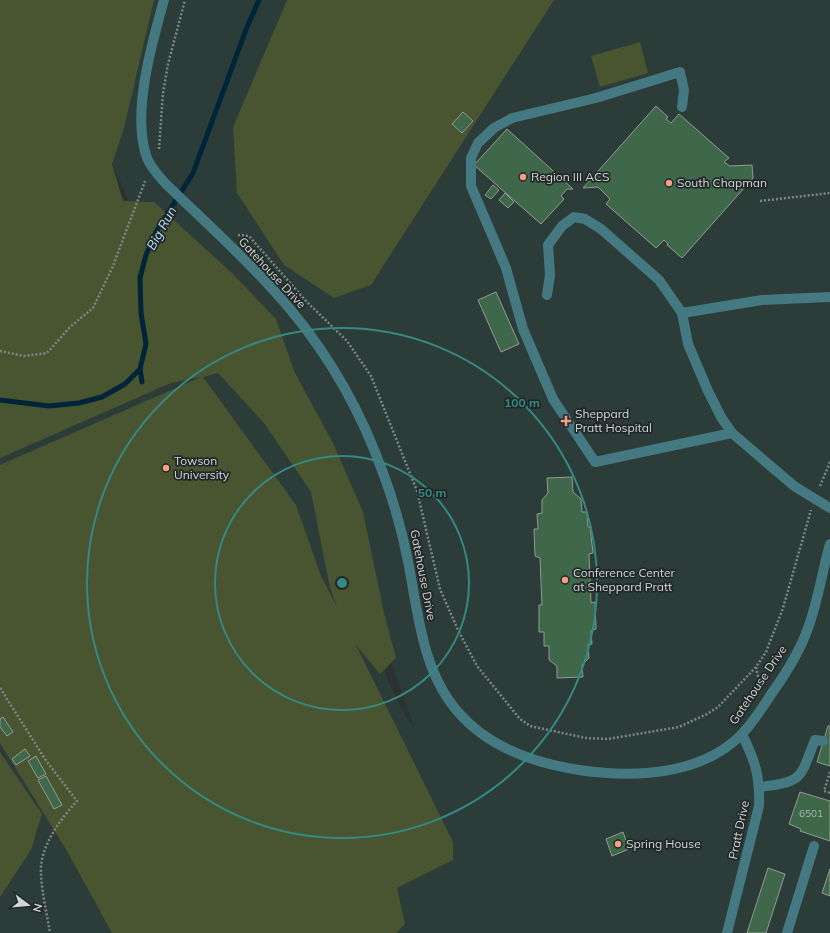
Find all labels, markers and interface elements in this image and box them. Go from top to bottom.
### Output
place label: Region III ACS [531,169,609,184]
marker: Region III ACS [518,172,528,182]
place label: South Chapman [677,175,767,190]
marker: South Chapman [664,178,674,188]
water label: Big Run [143,203,179,253]
street label: Gatehouse Drive [235,234,309,311]
text: 100 m [504,395,540,410]
place label: Sheppard Pratt Hospital [575,406,652,435]
marker: Sheppard Pratt Hospital [560,415,572,427]
place label: Towson University [174,453,230,482]
marker: Towson University [161,463,171,473]
text: 50 m [418,485,446,500]
street label: Gatehouse Drive [407,528,440,622]
place label: Conference Center at Sheppard Pratt [573,565,675,594]
marker: Conference Center at Sheppard Pratt [560,575,570,585]
centre of rings [335,576,349,590]
street label: Gatehouse Drive [726,642,790,727]
street label: Pratt Drive [725,799,752,861]
house number: 6501 [799,807,823,820]
place label: Spring House [626,836,701,851]
marker: Spring House [613,839,623,849]
north arrow [8,885,48,925]
text: N [30,902,45,914]

